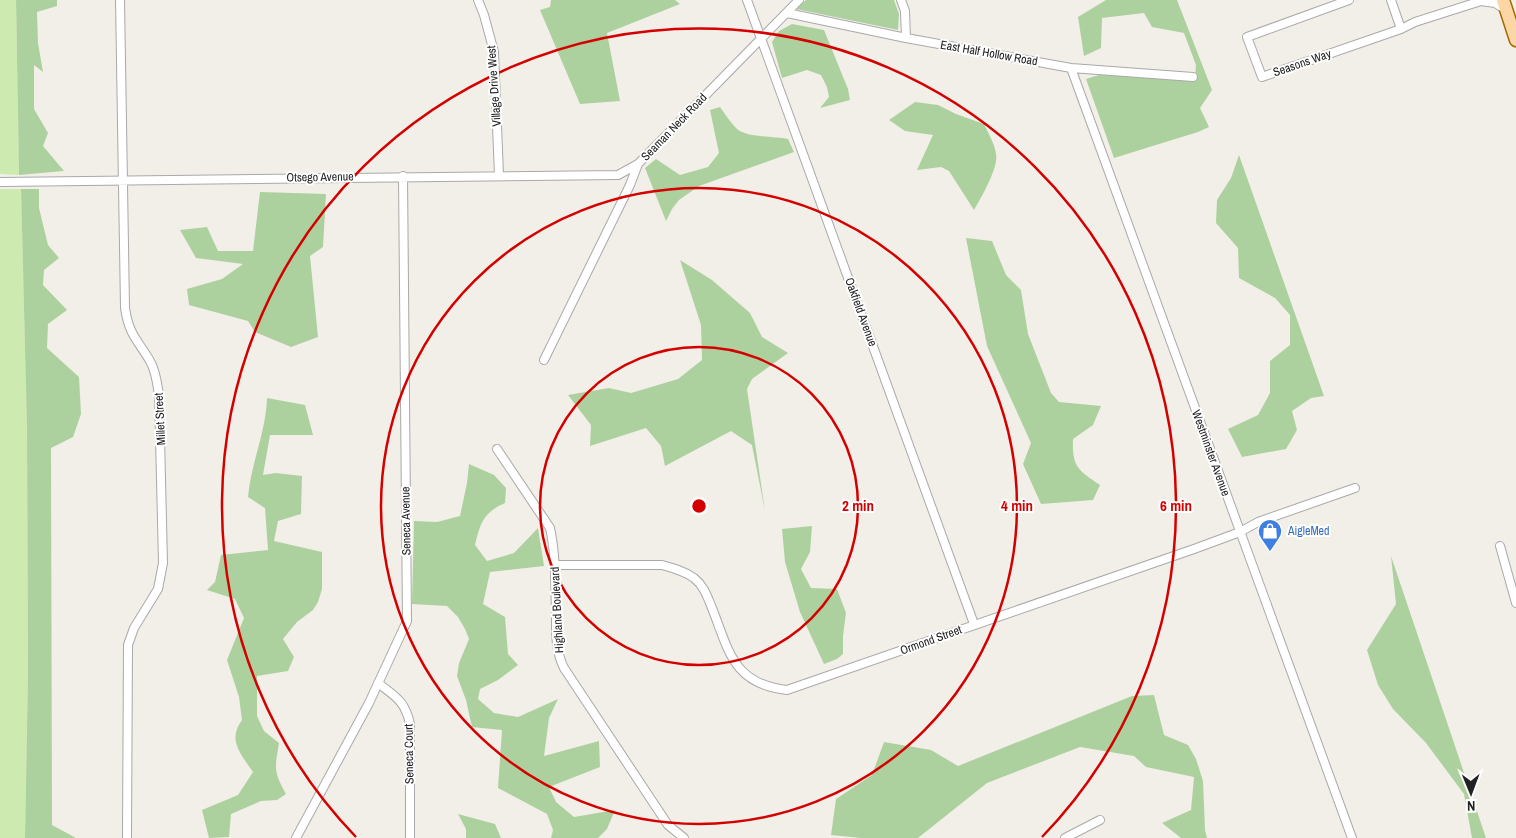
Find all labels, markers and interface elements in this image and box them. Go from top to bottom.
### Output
street label: East Half Hollow Road [939,37,1039,69]
street label: Village Drive West [483,45,505,127]
street label: Seasons Way [1271,46,1333,80]
street label: Seaman Neck Road [638,90,710,164]
street label: Otsego Avenue [286,168,354,186]
street label: Oakfield Avenue [841,275,881,349]
street label: Millet Street [151,392,169,446]
street label: Westminster Avenue [1188,408,1234,498]
street label: Seneca Avenue [397,486,415,556]
text: 2 min [842,495,874,516]
text: 4 min [1001,495,1033,516]
text: 6 min [1160,495,1192,516]
centre of rings [690,497,708,515]
shop icon: AigleMed [1257,518,1283,552]
place label: AigleMed [1287,523,1330,539]
street label: Highland Boulevard [547,566,567,654]
street label: Ormond Street [898,621,964,659]
street label: Seneca Court [400,724,418,784]
north arrow [1446,768,1496,818]
text: N [1467,797,1476,815]

